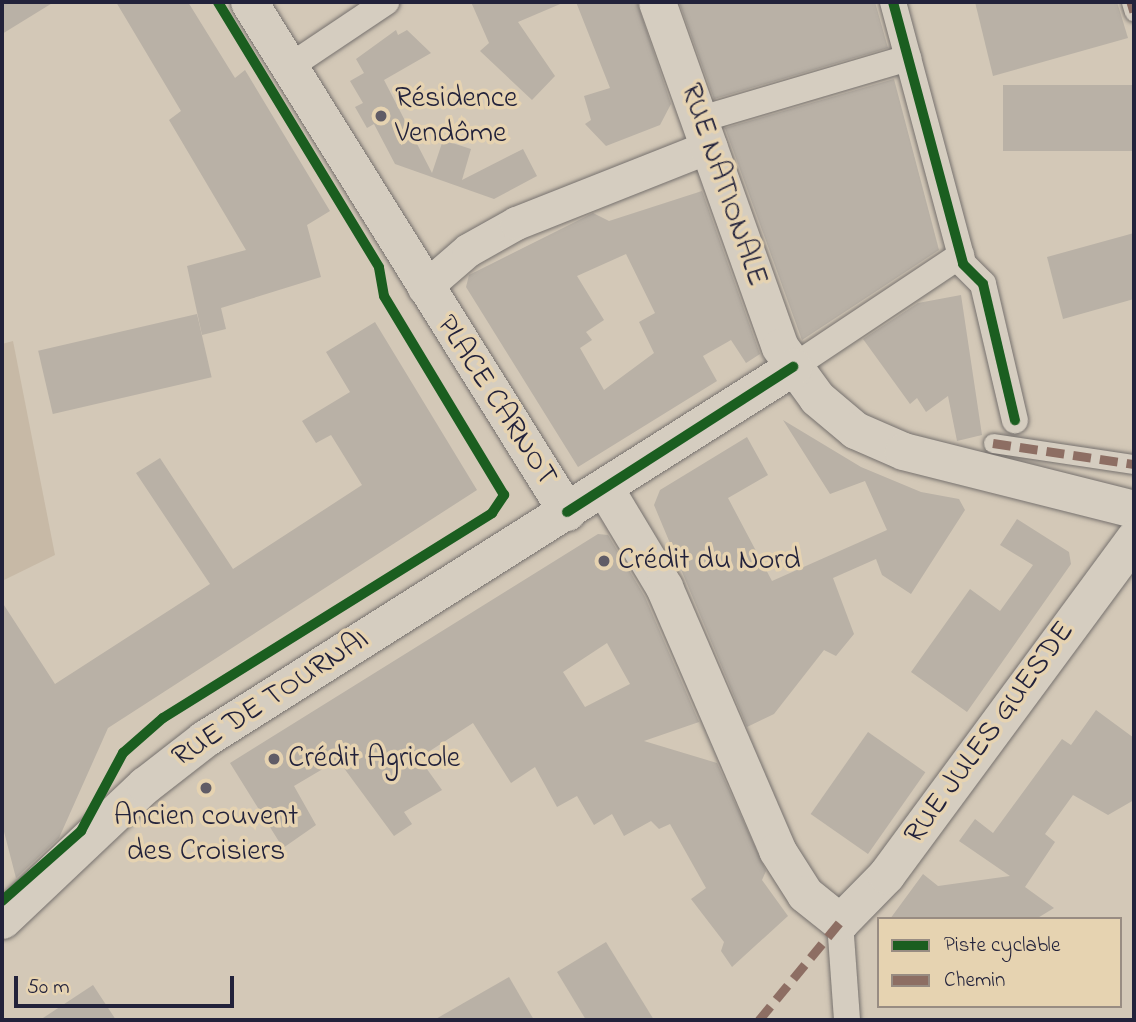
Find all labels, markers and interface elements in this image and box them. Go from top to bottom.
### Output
street label: RUE NATIONALE [671,79,775,291]
place label: Résidence Vendôme [395,81,518,152]
marker: Résidence Vendôme [373,108,389,124]
street label: PLACE CARNOT [428,309,564,493]
place label: Crédit du Nord [618,543,800,579]
marker: Crédit du Nord [596,553,612,569]
street label: RUE JULES GUESDE [897,615,1083,851]
street label: RUE DE TOURNAI [166,622,376,776]
place label: Crédit Agricole [288,741,460,777]
marker: Crédit Agricole [266,751,282,767]
marker: Ancien couvent des Croisiers [198,780,214,796]
place label: Ancien couvent des Croisiers [114,799,298,870]
legend [877,917,1122,1008]
text: Piste cyclable [944,931,1060,961]
scale bar [18,962,238,1006]
text: Chemin [944,966,1005,996]
text: 50 m [27,973,70,1003]

